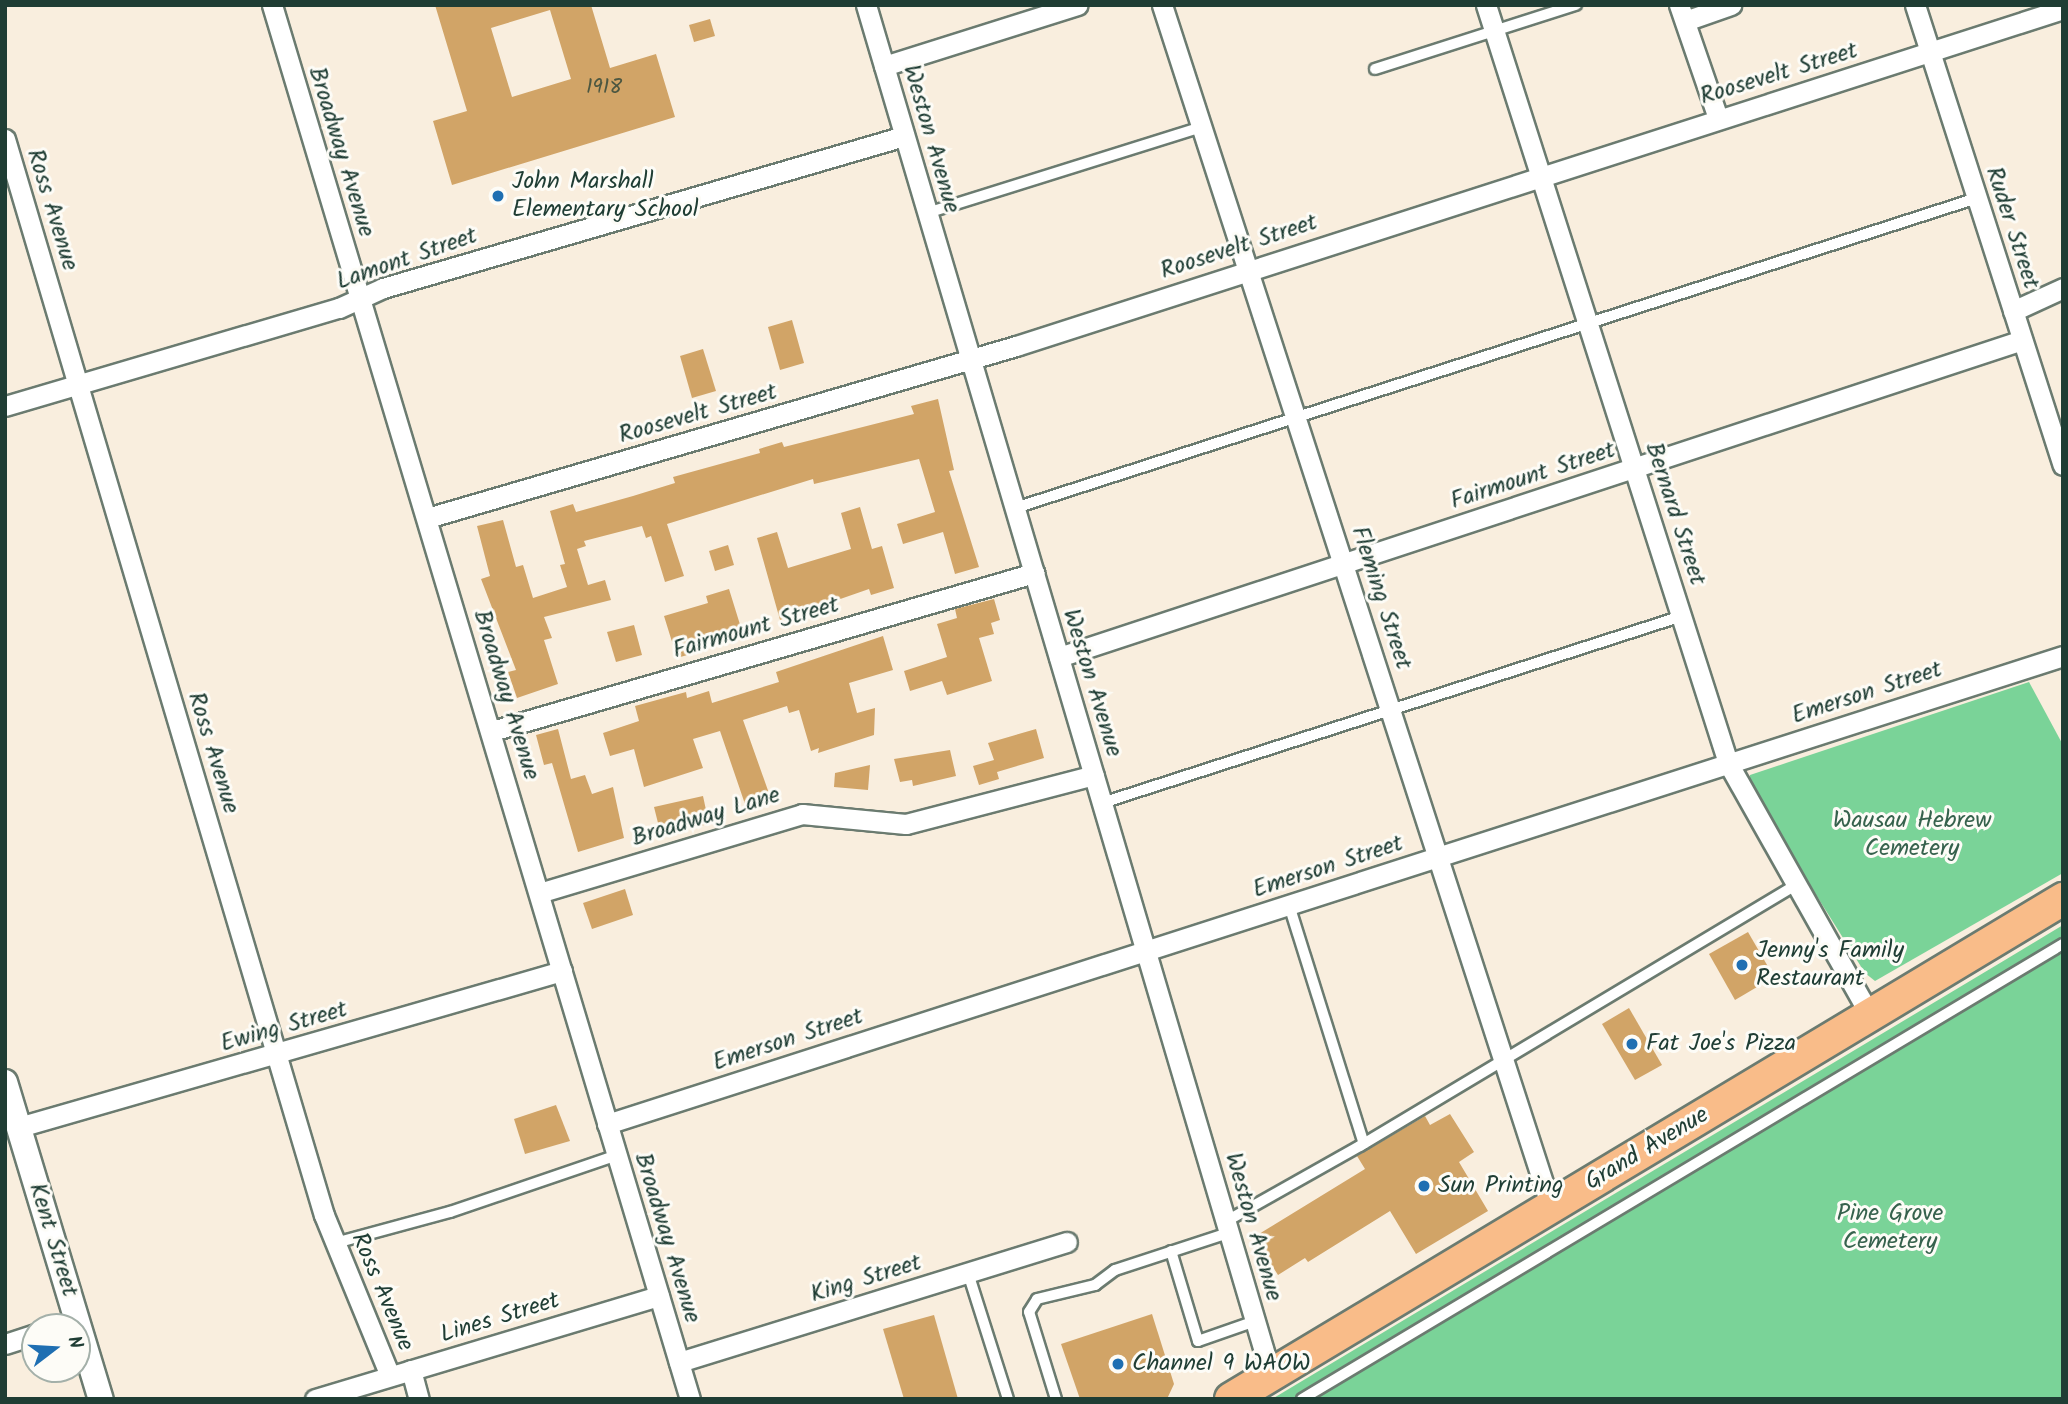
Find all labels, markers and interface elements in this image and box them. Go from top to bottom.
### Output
street label: Roosevelt Street [1697,36,1861,112]
street label: Weston Avenue [896,61,966,217]
street label: Broadway Avenue [301,64,381,240]
house number: 1918 [586,75,622,101]
street label: Ross Avenue [20,146,84,274]
street label: Ruder Street [1979,163,2045,293]
place label: John Marshall Elementary School [512,168,699,224]
marker: John Marshall Elementary School [490,188,506,204]
street label: Roosevelt Street [1157,208,1321,286]
street label: Lamont Street [333,221,481,297]
street label: Roosevelt Street [616,378,780,450]
street label: Fairmount Street [1447,436,1619,516]
street label: Bernard Street [1638,439,1712,589]
street label: Fleming Street [1344,523,1418,673]
street label: Fairmount Street [670,591,842,665]
street label: Weston Avenue [1056,606,1128,760]
street label: Broadway Avenue [466,607,546,783]
street label: Emerson Street [1788,655,1946,731]
street label: Ross Avenue [181,689,245,817]
street label: Broadway Lane [628,781,784,853]
park label: Wausau Hebrew Cemetery [1833,807,1991,863]
street label: Emerson Street [1249,829,1407,905]
place label: Jenny's Family Restaurant [1756,937,1904,993]
marker: Jenny's Family Restaurant [1734,957,1750,973]
street label: Ewing Street [217,995,351,1059]
street label: Emerson Street [709,1002,867,1078]
place label: Fat Joe's Pizza [1646,1030,1796,1058]
marker: Fat Joe's Pizza [1624,1036,1640,1052]
street label: Grand Avenue [1580,1101,1714,1197]
street label: Weston Avenue [1218,1149,1288,1305]
street label: Broadway Avenue [627,1150,707,1326]
place label: Sun Printing [1438,1172,1563,1200]
marker: Sun Printing [1416,1178,1432,1194]
street label: Kent Street [22,1180,84,1300]
park label: Pine Grove Cemetery [1837,1200,1943,1256]
street label: Ross Avenue [344,1229,420,1355]
street label: King Street [807,1248,925,1310]
street label: Lines Street [437,1286,563,1350]
north arrow [21,1313,91,1383]
text: N [58,1332,90,1353]
place label: Channel 9 WAOW [1132,1350,1311,1378]
marker: Channel 9 WAOW [1110,1356,1126,1372]

